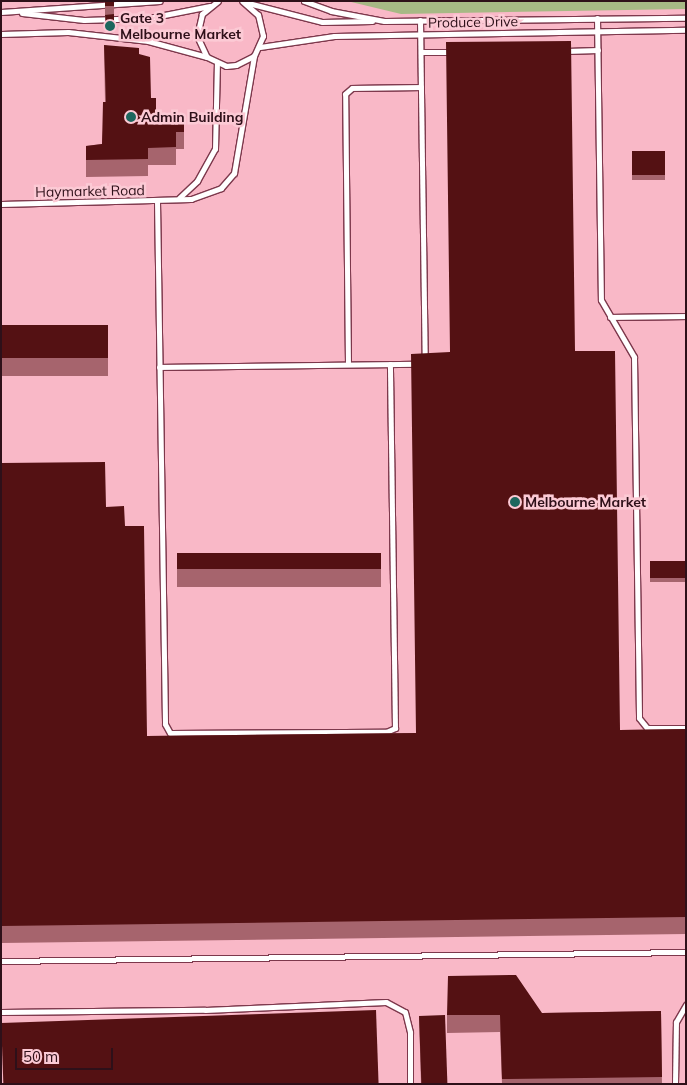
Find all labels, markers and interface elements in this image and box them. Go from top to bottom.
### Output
place label: Gate 3 Melbourne Market [120,10,241,42]
street label: Produce Drive [428,13,518,31]
marker: Gate 3 Melbourne Market [104,20,116,32]
place label: Admin Building [141,109,243,125]
marker: Admin Building [125,111,137,123]
street label: Haymarket Road [35,182,145,200]
place label: Melbourne Market [525,494,646,510]
marker: Melbourne Market [509,496,521,508]
scale bar [18,1038,115,1070]
text: 50 m [23,1047,58,1066]

